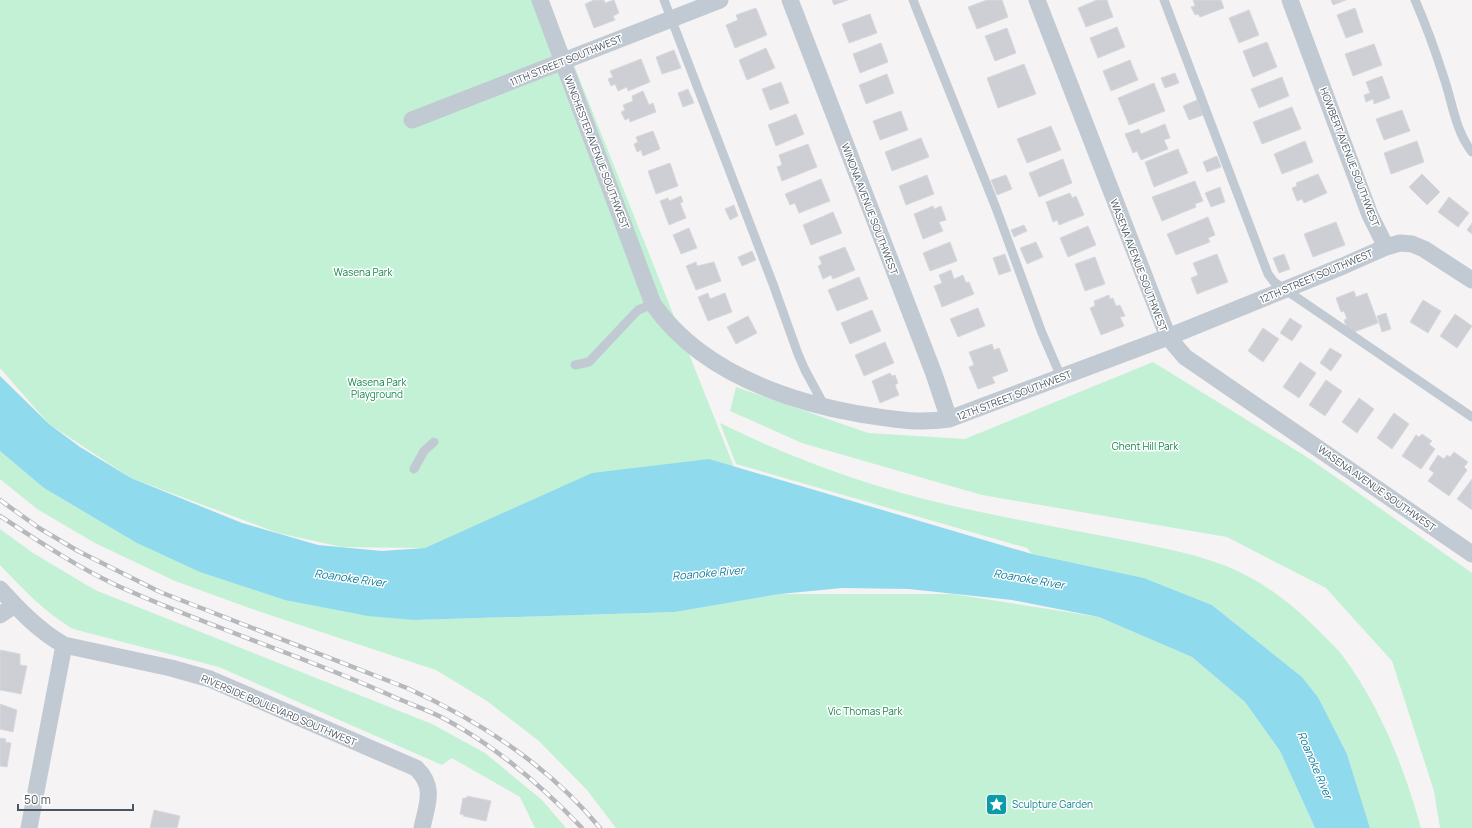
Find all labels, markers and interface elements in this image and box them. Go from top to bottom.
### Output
street label: 11TH STREET SOUTHWEST [508,31,624,89]
street label: WINCHESTER AVENUE SOUTHWEST [561,73,633,231]
street label: HOWBERT AVENUE SOUTHWEST [1317,85,1383,229]
street label: WINONA AVENUE SOUTHWEST [838,141,902,277]
street label: WASENA AVENUE SOUTHWEST [1107,197,1171,333]
street label: 12TH STREET SOUTHWEST [1257,246,1375,306]
park label: Wasena Park [334,265,393,279]
street label: 12TH STREET SOUTHWEST [955,367,1074,423]
park label: Wasena Park Playground [348,375,407,401]
park label: Ghent Hill Park [1112,439,1179,453]
street label: WASENA AVENUE SOUTHWEST [1315,442,1439,534]
water label: Roanoke River [672,562,746,583]
water label: Roanoke River [313,565,389,590]
water label: Roanoke River [992,565,1068,592]
street label: RIVERSIDE BOULEVARD SOUTHWEST [199,671,359,749]
park label: Vic Thomas Park [828,704,903,718]
water label: Roanoke River [1295,729,1337,803]
scale bar [18,786,133,812]
text: 50 m [24,791,51,808]
place icon: Sculpture Garden [984,791,1010,817]
place label: Sculpture Garden [1012,797,1093,811]

